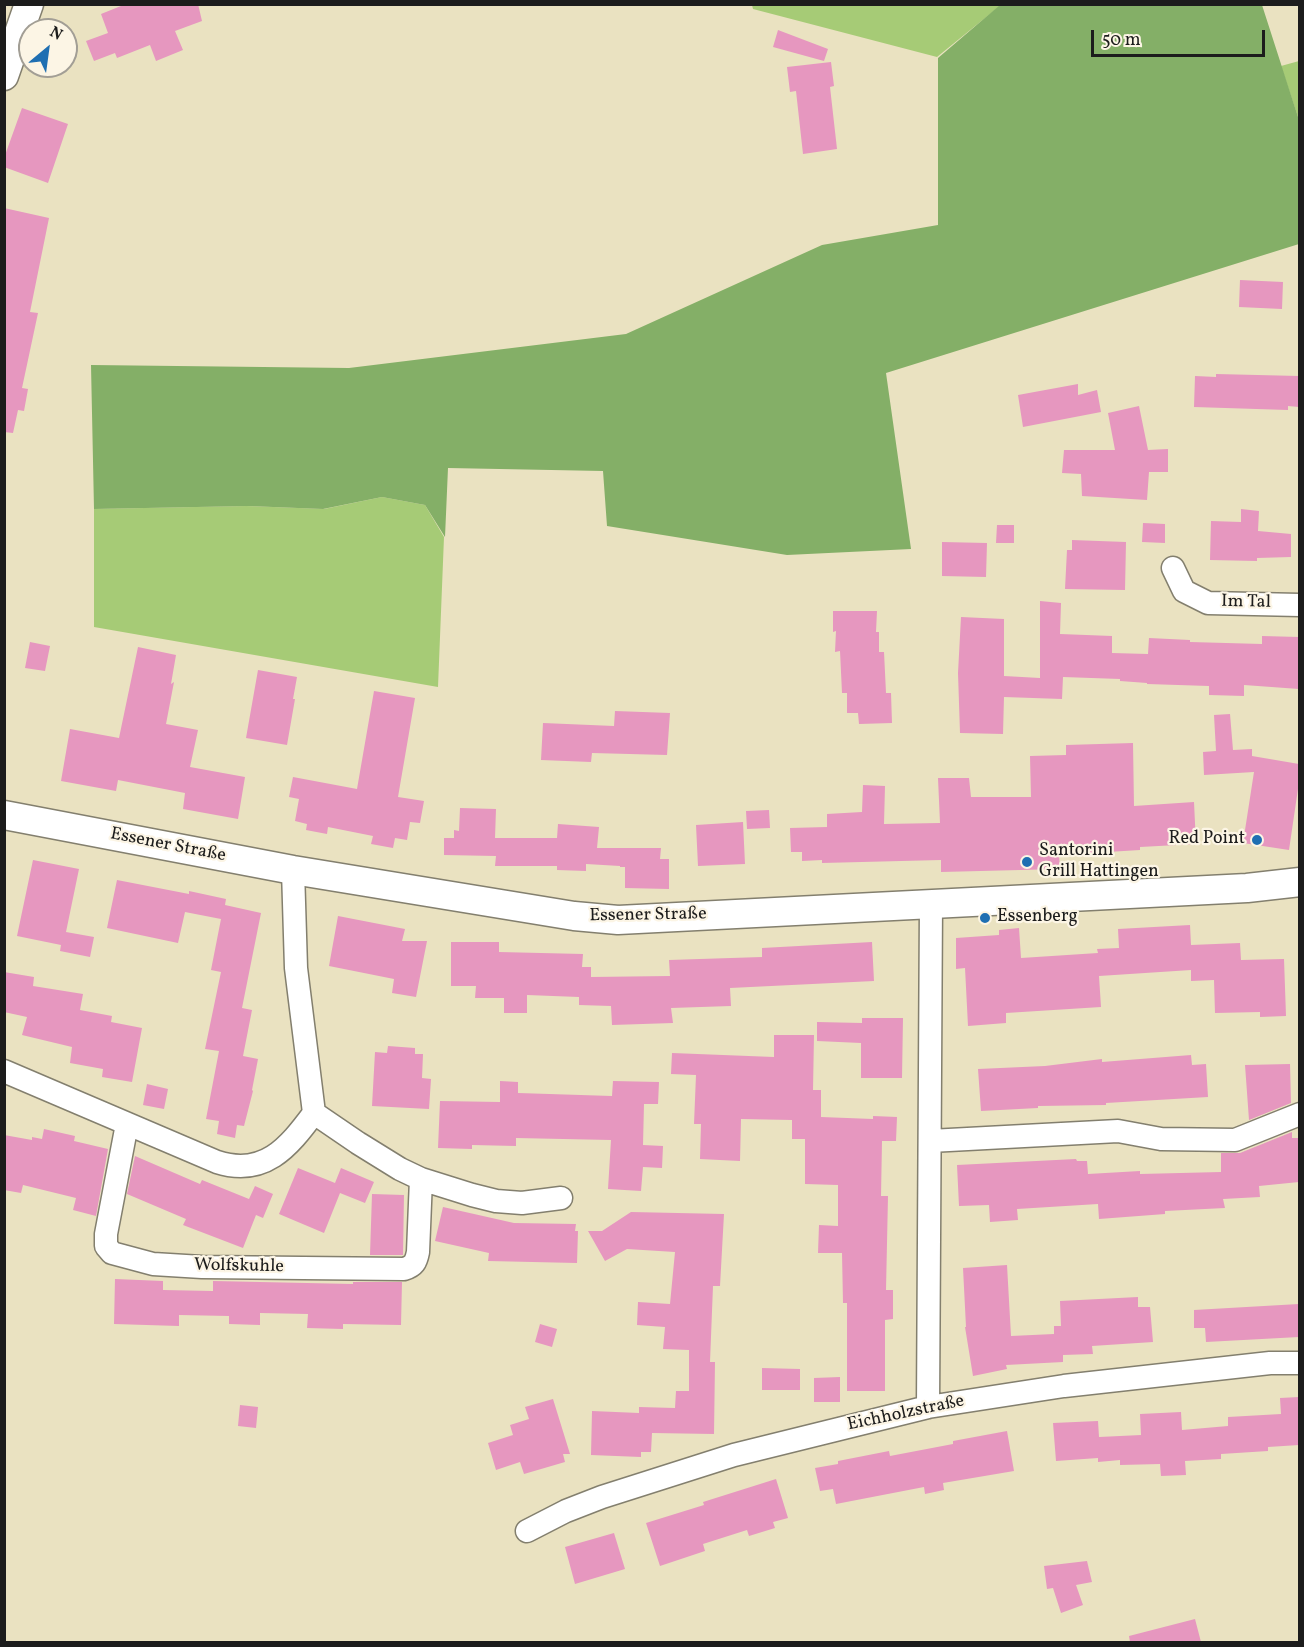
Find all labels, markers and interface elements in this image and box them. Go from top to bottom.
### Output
north arrow [18,18,78,78]
scale bar [1094,18,1268,56]
text: N [45,22,66,46]
text: 50 m [1102,28,1141,53]
street label: Im Tal [1221,592,1271,614]
street label: Essener Straße [108,824,228,868]
place label: Red Point [1169,829,1245,851]
marker: Red Point [1250,833,1264,847]
place label: Santorini Grill Hattingen [1039,841,1159,884]
marker: Santorini Grill Hattingen [1020,855,1034,869]
street label: Essener Straße [589,904,707,928]
place label: Essenberg [997,907,1078,929]
marker: Essenberg [978,911,992,925]
street label: Wolfskuhle [194,1255,284,1279]
street label: Eichholzstraße [846,1391,966,1437]

